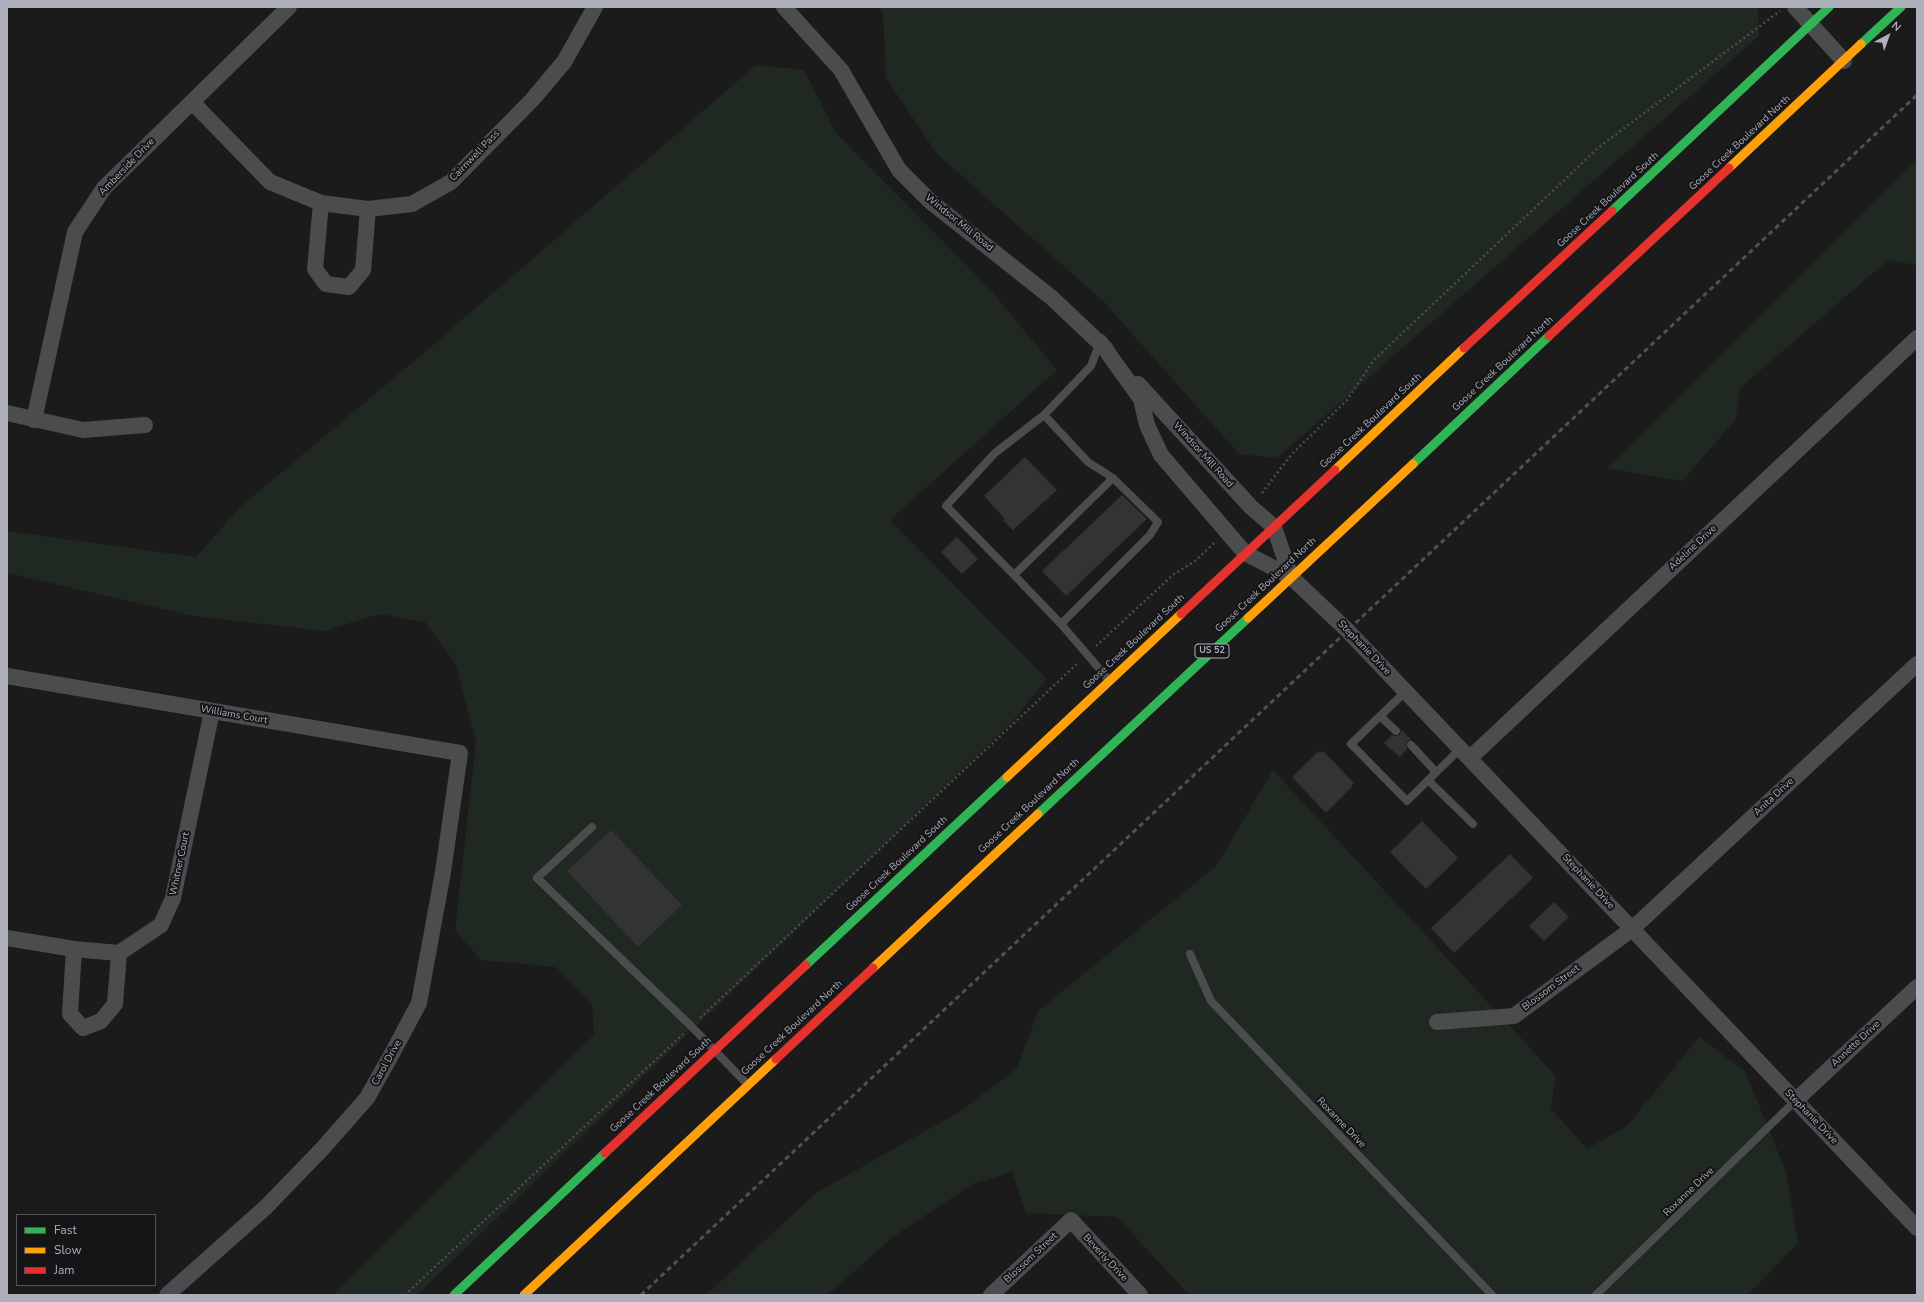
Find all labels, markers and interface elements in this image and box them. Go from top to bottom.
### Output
north arrow [1868,16,1908,56]
text: N [1888,18,1904,35]
street label: Goose Creek Boulevard North [1687,93,1793,193]
street label: Cairnwell Pass [448,128,502,184]
street label: Amberside Drive [97,136,157,198]
street label: Goose Creek Boulevard South [1555,150,1661,250]
street label: Windsor Mill Road [923,192,995,254]
street label: Goose Creek Boulevard North [1450,314,1556,414]
street label: Goose Creek Boulevard South [1318,371,1424,471]
street label: Windsor Mill Road [1170,420,1236,490]
street label: Adeline Drive [1667,523,1719,573]
street label: Goose Creek Boulevard North [1213,535,1319,635]
street label: Goose Creek Boulevard South [1081,592,1187,692]
street label: Stephanie Drive [1335,618,1393,678]
road number: US 52 [1195,644,1229,658]
street label: Williams Court [200,703,268,727]
street label: Goose Creek Boulevard North [976,756,1082,856]
street label: Anita Drive [1751,775,1797,819]
street label: Goose Creek Boulevard South [844,814,950,914]
street label: Whitner Court [167,831,193,897]
street label: Stephanie Drive [1559,852,1617,912]
street label: Blossom Street [1520,962,1582,1014]
street label: Goose Creek Boulevard North [739,978,845,1078]
street label: Annette Drive [1829,1018,1883,1070]
street label: Goose Creek Boulevard South [608,1035,714,1135]
street label: Carol Drive [370,1038,404,1088]
street label: Stephanie Drive [1782,1087,1840,1147]
street label: Roxanne Drive [1314,1095,1368,1151]
street label: Roxanne Drive [1661,1165,1717,1219]
legend [16,1214,156,1286]
text: Fast [54,1222,77,1238]
street label: Blossom Street [1002,1230,1060,1286]
street label: Beverly Drive [1080,1232,1130,1284]
text: Slow [54,1242,82,1258]
text: Jam [54,1262,75,1278]

